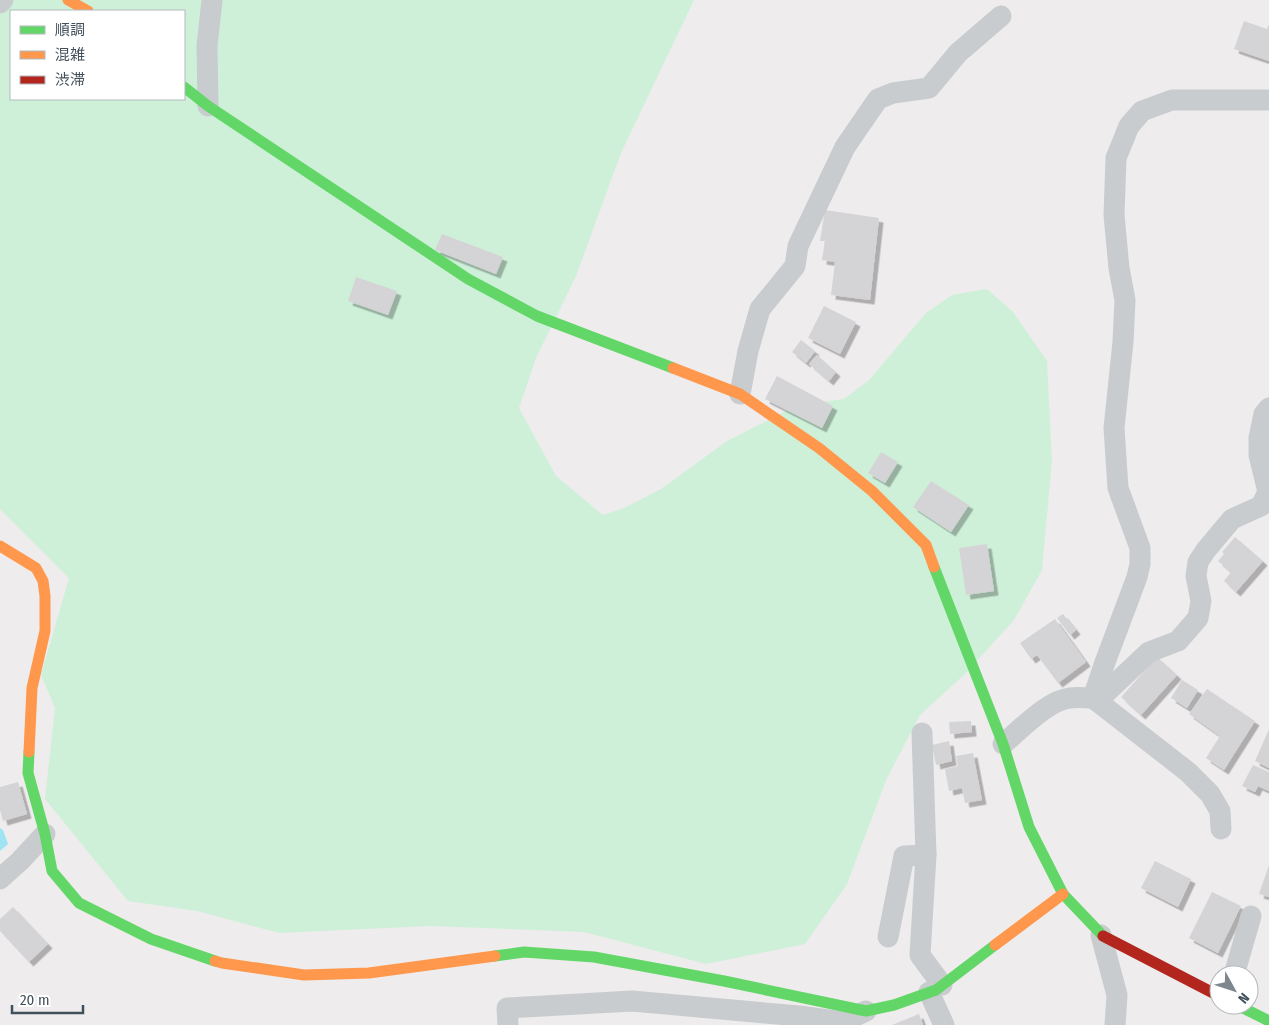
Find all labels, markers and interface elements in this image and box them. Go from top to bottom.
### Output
legend [10,10,185,100]
text: 順調 [55,21,85,39]
text: 混雑 [55,46,85,64]
text: 渋滞 [55,71,85,89]
north arrow [1209,965,1259,1015]
scale bar [12,982,84,1014]
text: N [1234,989,1253,1007]
text: 20 m [20,991,50,1009]

